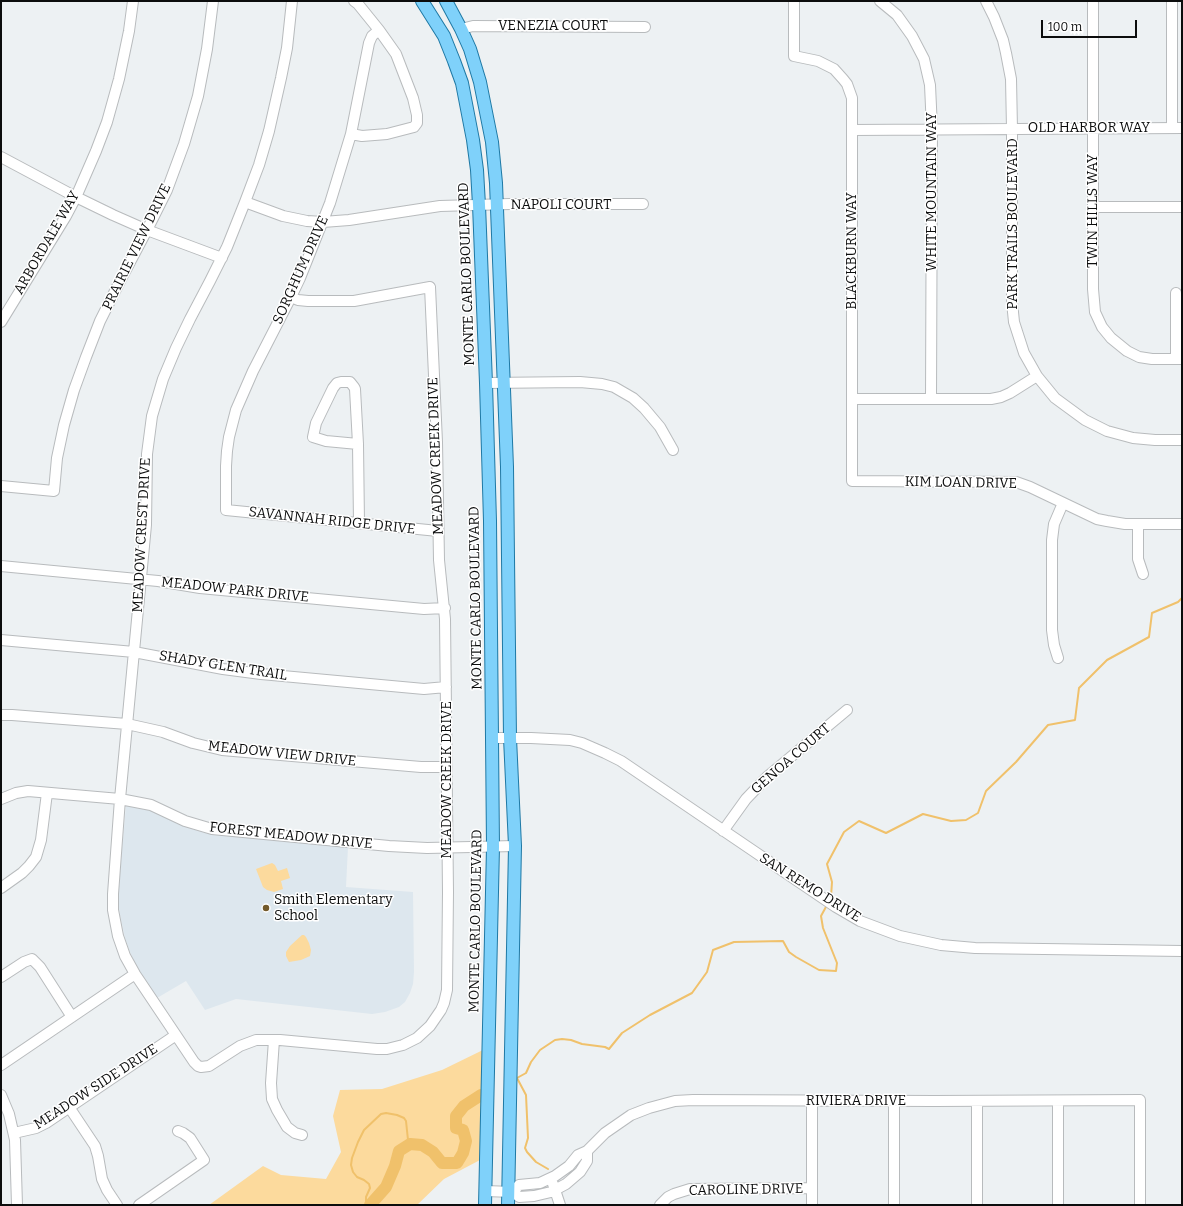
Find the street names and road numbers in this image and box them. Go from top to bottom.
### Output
street label: VENEZIA COURT [498,18,608,34]
street label: WHITE MOUNTAIN WAY [924,112,940,272]
street label: OLD HARBOR WAY [1028,120,1150,136]
street label: PARK TRAILS BOULEVARD [1005,138,1021,310]
street label: TWIN HILLS WAY [1085,154,1101,268]
street label: PRAIRIE VIEW DRIVE [99,181,175,313]
street label: MONTE CARLO BOULEVARD [455,182,479,366]
street label: ARBORDALE WAY [11,188,83,298]
street label: BLACKBURN WAY [844,192,860,310]
street label: NAPOLI COURT [511,197,611,213]
street label: SORGHUM DRIVE [270,213,332,327]
street label: MEADOW CREEK DRIVE [425,377,447,535]
street label: MEADOW CREST DRIVE [130,457,154,613]
street label: KIM LOAN DRIVE [905,474,1017,492]
street label: SAVANNAH RIDGE DRIVE [248,504,416,538]
street label: MONTE CARLO BOULEVARD [466,506,486,690]
street label: MEADOW PARK DRIVE [160,574,310,606]
street label: SHADY GLEN TRAIL [158,648,288,684]
street label: MEADOW CREEK DRIVE [439,701,455,859]
street label: GENOA COURT [748,720,834,798]
street label: MEADOW VIEW DRIVE [207,738,357,770]
street label: FOREST MEADOW DRIVE [208,819,374,853]
street label: MONTE CARLO BOULEVARD [466,829,486,1013]
street label: SAN REMO DRIVE [756,850,864,926]
street label: MEADOW SIDE DRIVE [31,1041,161,1133]
street label: RIVIERA DRIVE [806,1093,906,1109]
street label: CAROLINE DRIVE [689,1181,803,1199]

